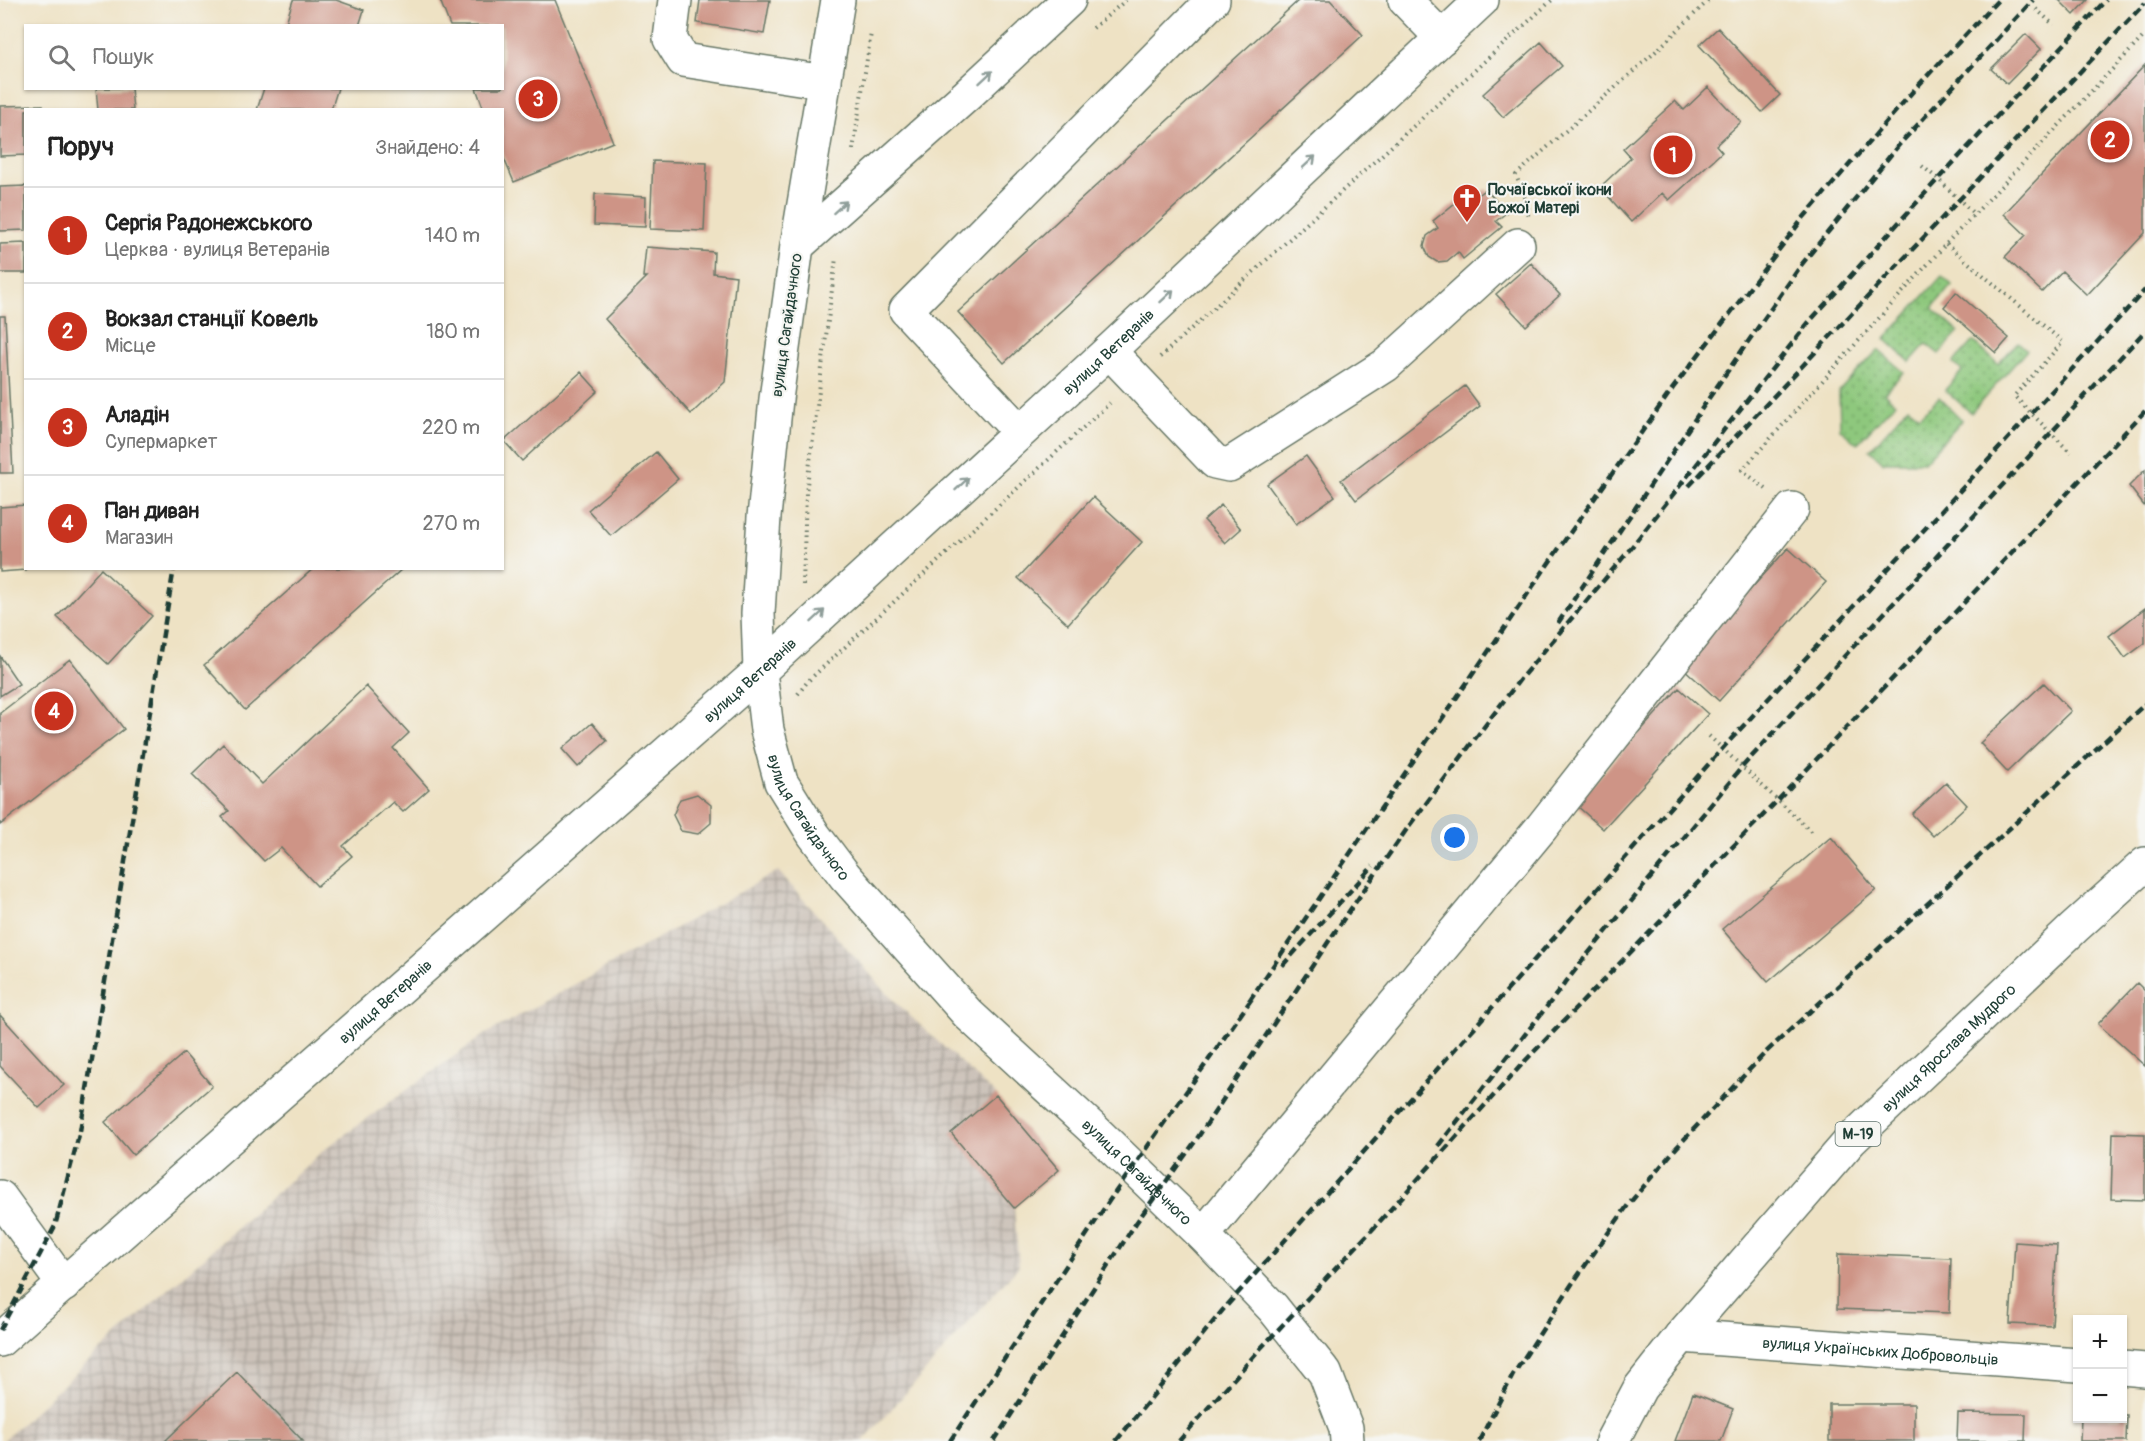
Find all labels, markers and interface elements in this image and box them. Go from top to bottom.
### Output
search box [24,24,504,90]
icon: search [45,41,78,74]
text: Пошук [93,43,154,71]
one-way arrow [978,70,993,85]
pin: 3 [518,76,558,122]
pin: 2 [2090,118,2130,162]
text: Поруч [48,131,114,163]
pin: 1 [1654,132,1692,178]
text: Знайдено: 4 [375,135,480,160]
one-way arrow [1302,155,1317,169]
place label: Почаївської ікони Божої Матері [1488,180,1612,218]
church icon: Почаївської ікони Божої Матері [1451,182,1483,224]
one-way arrow [832,200,847,214]
text: Сергія Радонежського [105,209,312,237]
text: 1 [64,223,71,248]
text: 140 m [425,223,480,248]
text: Церква · вулиця Ветеранів [105,237,330,262]
street label: вулиця Сагайдачного [767,252,807,398]
one-way arrow [1160,289,1175,303]
text: Вокзал станції Ковель [105,305,319,333]
street label: вулиця Ветеранів [1059,305,1159,400]
text: 2 [62,319,73,344]
text: 180 m [426,319,480,344]
text: Місце [105,333,156,358]
text: Аладін [105,401,169,429]
text: 3 [62,415,73,440]
text: 220 m [422,415,480,440]
text: Супермаркет [105,429,217,454]
one-way arrow [954,477,969,491]
text: Пан диван [105,497,199,525]
text: 4 [62,511,73,536]
text: 270 m [422,511,480,536]
text: Магазин [105,525,173,550]
one-way arrow [810,609,825,623]
street label: вулиця Ветеранів [700,634,801,727]
pin: 4 [34,688,74,734]
street label: вулиця Сагайдачного [763,752,854,885]
your location [1440,823,1469,852]
street label: вулиця Ветеранів [335,955,437,1048]
street label: вулиця Ярослава Мудрого [1878,979,2021,1117]
street label: вулиця Сагайдачного [1077,1115,1196,1230]
road number: М-19 [1836,1122,1880,1146]
map controls [2073,1315,2127,1423]
button: + [2073,1315,2127,1369]
street label: вулиця Українських Добровольців [1762,1333,1999,1370]
button: − [2073,1369,2127,1423]

